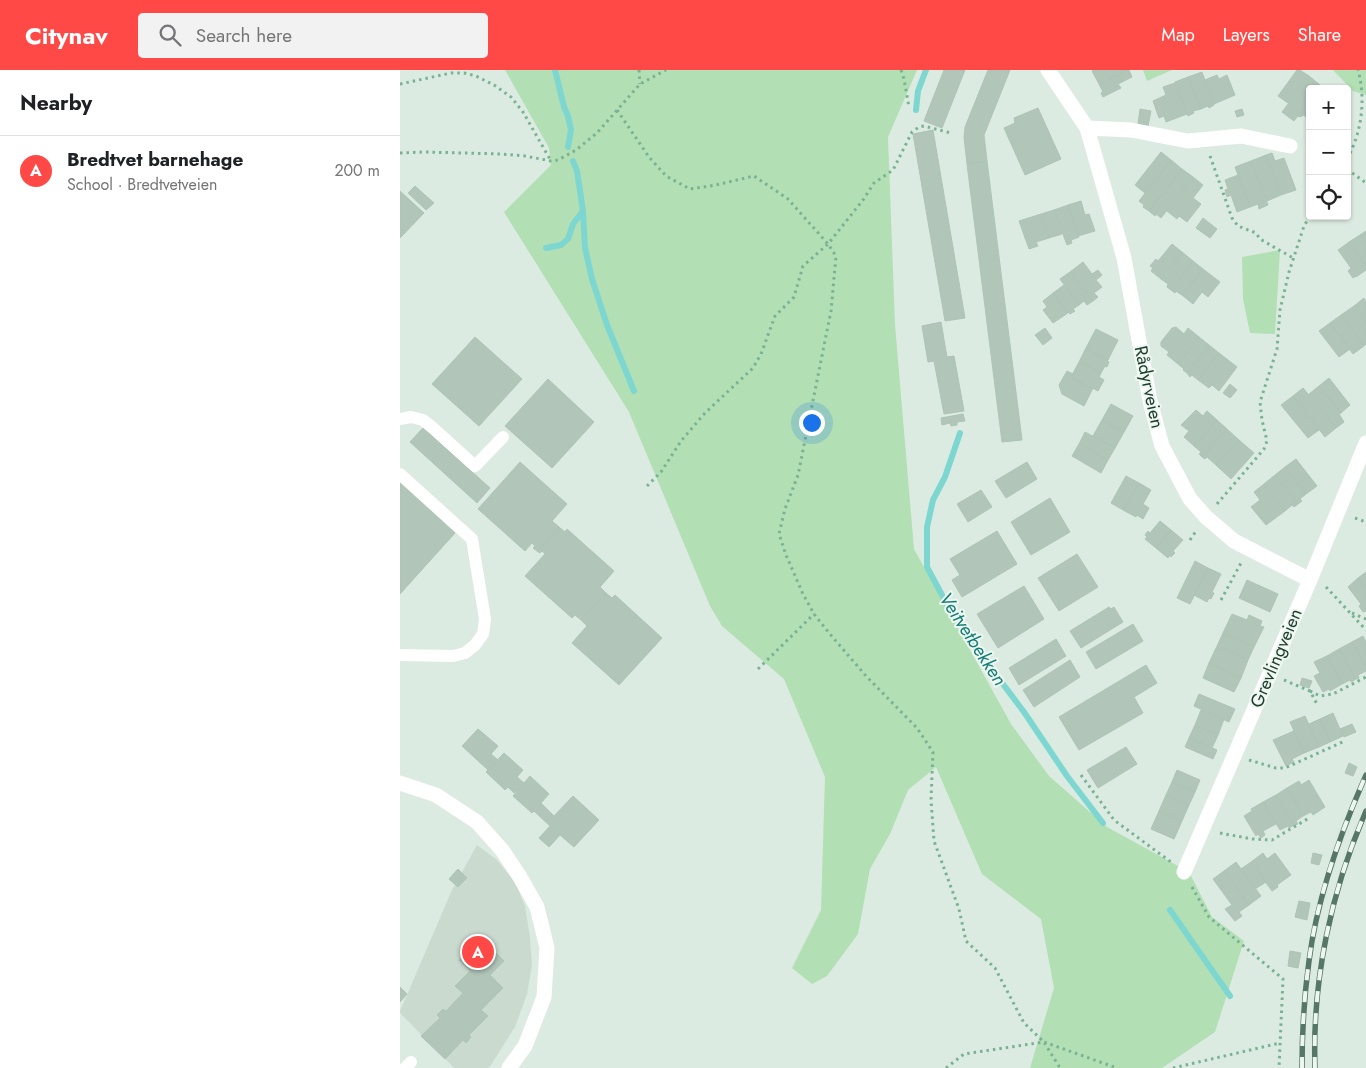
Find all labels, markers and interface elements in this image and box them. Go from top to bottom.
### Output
search box [138,13,488,58]
text: Citynav [25,18,108,53]
icon: search [156,21,184,49]
text: Search here [196,22,292,49]
text: Map [1161,22,1195,48]
text: Layers [1223,22,1270,48]
text: Share [1298,22,1341,48]
map controls [1306,85,1351,220]
button: + [1306,85,1351,130]
text: Nearby [20,88,92,118]
button: − [1306,130,1351,175]
text: Bredtvet barnehage [67,146,243,173]
text: A [30,159,42,182]
text: 200 m [334,159,380,182]
text: School · Bredtvetveien [67,173,217,196]
button: locate [1306,175,1351,220]
street label: Rådyrveien [1128,343,1170,431]
your location [799,410,825,436]
water label: Veitvetbekken [933,587,1013,691]
street label: Grevlingveien [1243,604,1309,712]
pin: A [462,933,494,971]

